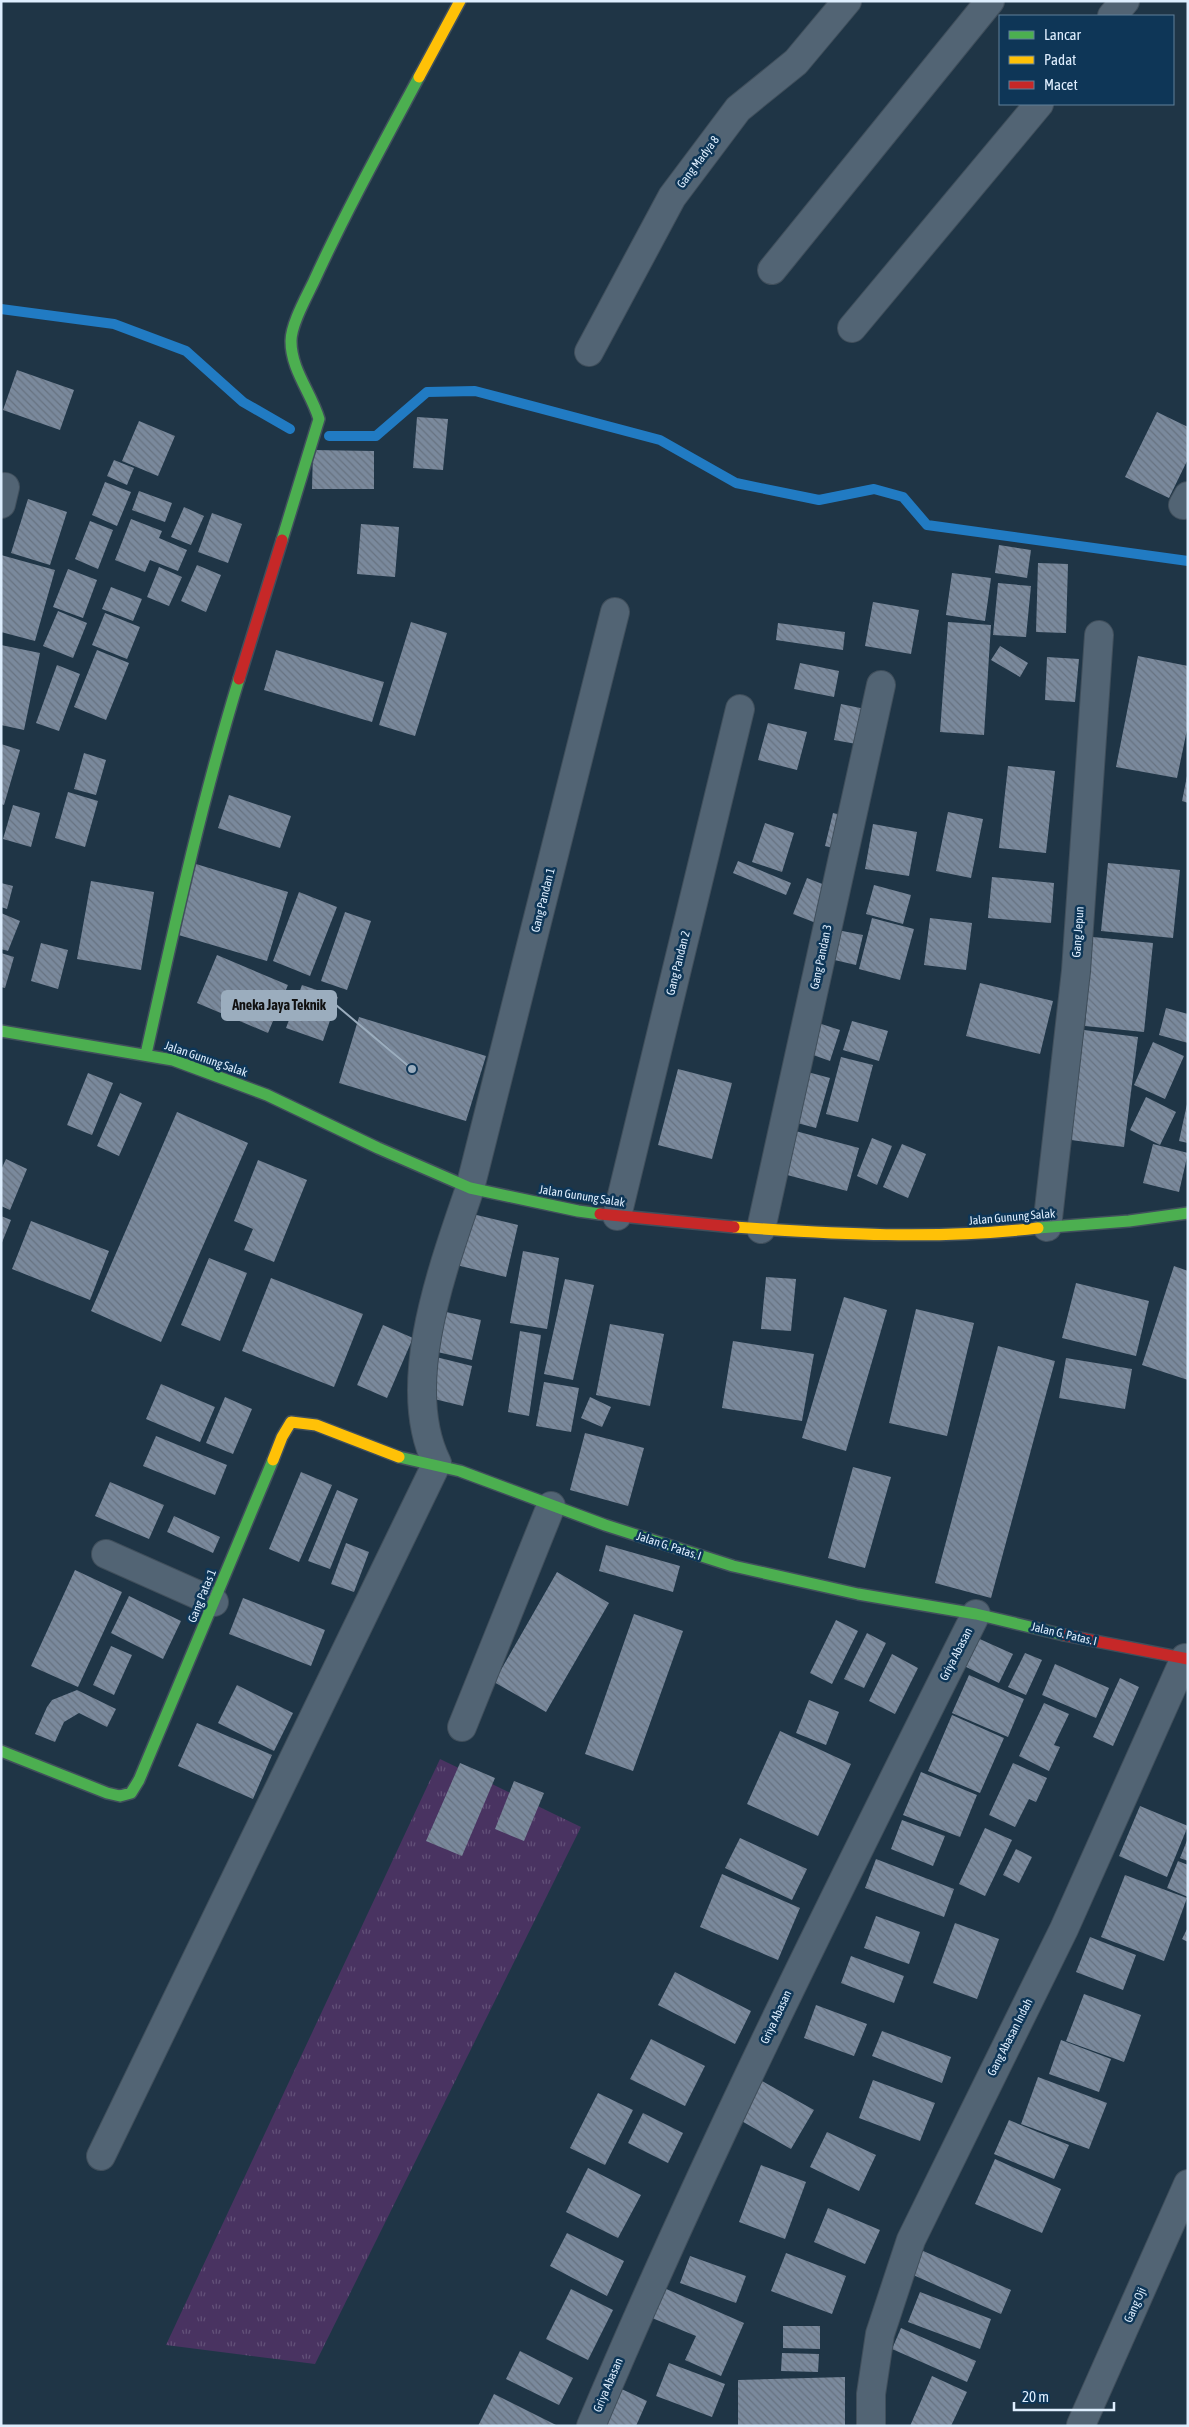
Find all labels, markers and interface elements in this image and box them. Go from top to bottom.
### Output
legend [999,15,1174,105]
text: Lancar [1044,26,1082,43]
text: Padat [1044,51,1076,68]
text: Macet [1044,76,1078,93]
street label: Gang Madya 8 [674,133,722,191]
street label: Gang Pandan 1 [528,866,558,934]
street label: Gang Jepun [1069,906,1087,958]
street label: Gang Pandan 3 [807,923,835,991]
street label: Gang Pandan 2 [663,929,693,997]
callout: Aneka Jaya Teknik [222,991,336,1020]
text: Aneka Jaya Teknik [231,997,327,1013]
street label: Jalan Gunung Salak [163,1038,250,1080]
street label: Jalan Gunung Salak [538,1182,627,1210]
street label: Jalan Gunung Salak [968,1206,1057,1228]
street label: Jalan G. Patas. I [635,1529,703,1563]
street label: Gang Patas 1 [185,1567,219,1625]
street label: Jalan G. Patas. I [1030,1620,1098,1648]
street label: Griya Abasan [937,1625,975,1683]
street label: Griya Abasan [758,1988,794,2046]
street label: Gang Abasan Indah [984,1996,1036,2078]
street label: Gang Oji [1121,2285,1149,2325]
street label: Griya Abasan [590,2356,626,2414]
scale bar [1014,2380,1114,2412]
text: 20 m [1022,2388,1049,2405]

